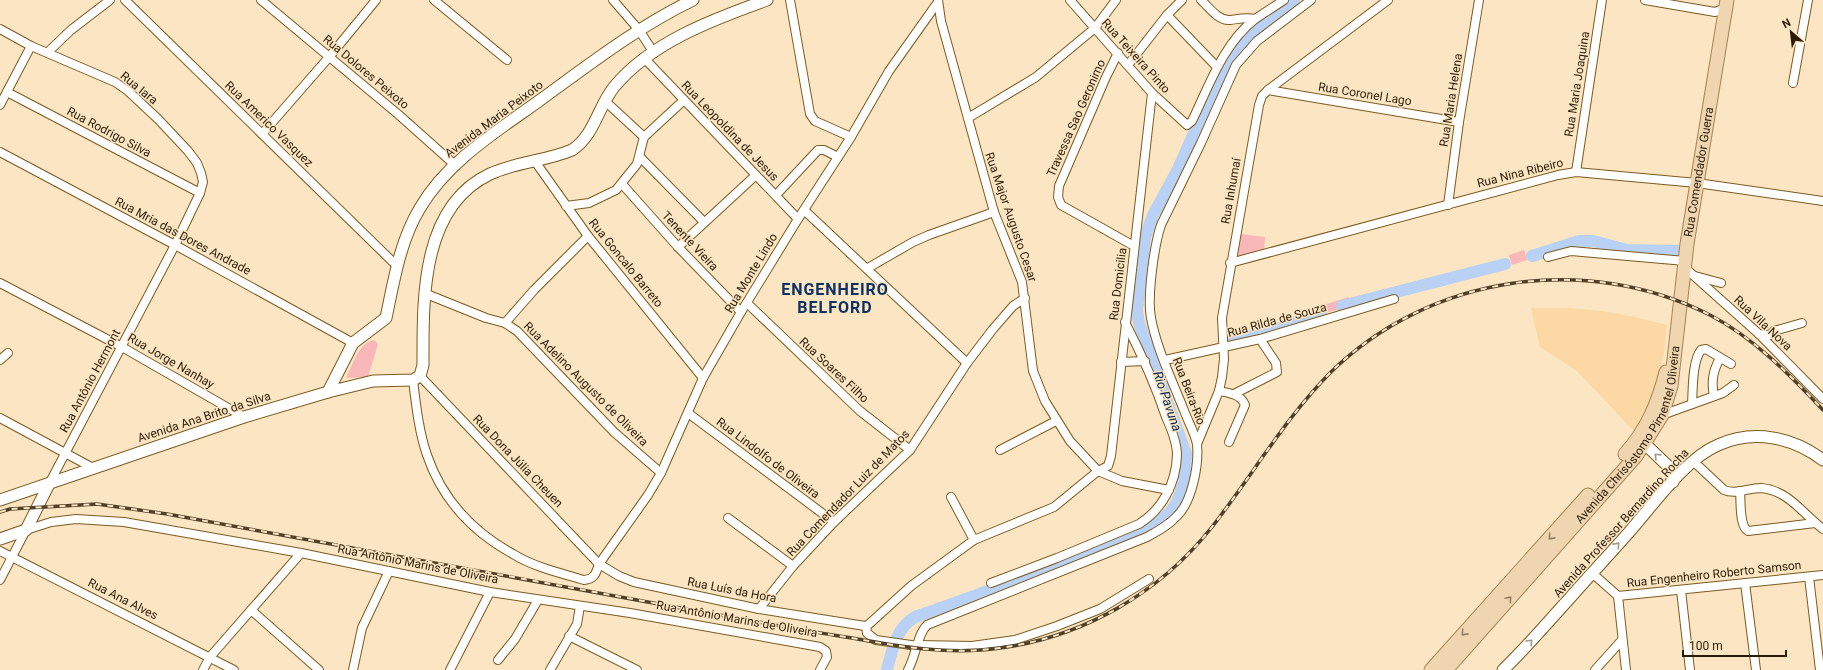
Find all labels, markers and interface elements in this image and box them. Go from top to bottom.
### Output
north arrow [1771,12,1811,52]
street label: Rua Teixeira Pinto [1099,16,1173,96]
text: N [1780,16,1793,31]
street label: Rua Maria Joaquina [1562,30,1592,138]
street label: Rua Dolores Peixoto [320,32,412,112]
street label: Rua Maria Helena [1437,52,1465,148]
street label: Travessa Sao Geronimo [1044,57,1108,179]
street label: Rua Iara [118,69,160,107]
street label: Avenida Maria Peixoto [442,77,546,160]
street label: Rua Americo Vasquez [222,78,316,170]
street label: Rua Leopoldina de Jesus [679,78,781,184]
street label: Rua Coronel Lago [1317,80,1413,108]
street label: Rua Rodrigo Silva [65,104,153,160]
street label: Rua Comendador Guerra [1681,106,1716,238]
street label: Rua Major Augusto Cesar [982,151,1040,283]
street label: Rua Nina Ribeiro [1475,155,1565,190]
street label: Rua Inhumaí [1218,156,1244,225]
street label: Rua Mria das Dores Andrade [113,194,253,278]
street label: Tenente Vieira [659,208,721,274]
street label: Rua Goncalo Barreto [586,216,666,310]
street label: Rua Monte Lindo [722,231,780,315]
street label: Rua Domicilia [1107,247,1129,321]
district label: ENGENHEIRO BELFORD [781,280,889,317]
street label: Rua Vila Nova [1731,293,1795,353]
street label: Rua Rilda de Souza [1226,300,1328,340]
street label: Rua Adelino Augusto de Oliveira [521,319,651,449]
street label: Rua Antônio Hermont [57,327,123,435]
street label: Rua Jorge Nanhay [125,331,217,392]
street label: Rua Soares Filho [797,334,872,406]
street label: Avenida Chrisóstomo Pimentel Oliveira [1573,345,1682,526]
street label: Rua Beira-Rio [1170,355,1208,427]
water label: Rio Pavuna [1150,369,1185,433]
street label: Avenida Ana Brito da Silva [136,389,272,445]
street label: Rua Dona Júlia Cheuen [470,412,566,510]
street label: Rua Lindolfo de Oliveira [714,415,822,501]
street label: Rua Comendador Luiz de Matos [784,427,912,559]
street label: Avenida Professor Bernardino Rocha [1550,446,1692,600]
one-way arrow [1654,453,1662,461]
one-way arrow [1548,532,1555,539]
street label: Rua Antônio Marins de Oliveira [336,542,500,586]
one-way arrow [1613,543,1620,550]
street label: Rua Engenheiro Roberto Samson [1626,558,1802,590]
street label: Rua Luís da Hora [686,574,778,606]
street label: Rua Ana Alves [86,575,160,623]
one-way arrow [1504,596,1511,603]
street label: Rua Antônio Marins de Oliveira [655,598,819,640]
one-way arrow [1461,628,1468,636]
scale bar [1683,632,1786,658]
one-way arrow [1525,639,1533,647]
text: 100 m [1689,639,1723,653]

